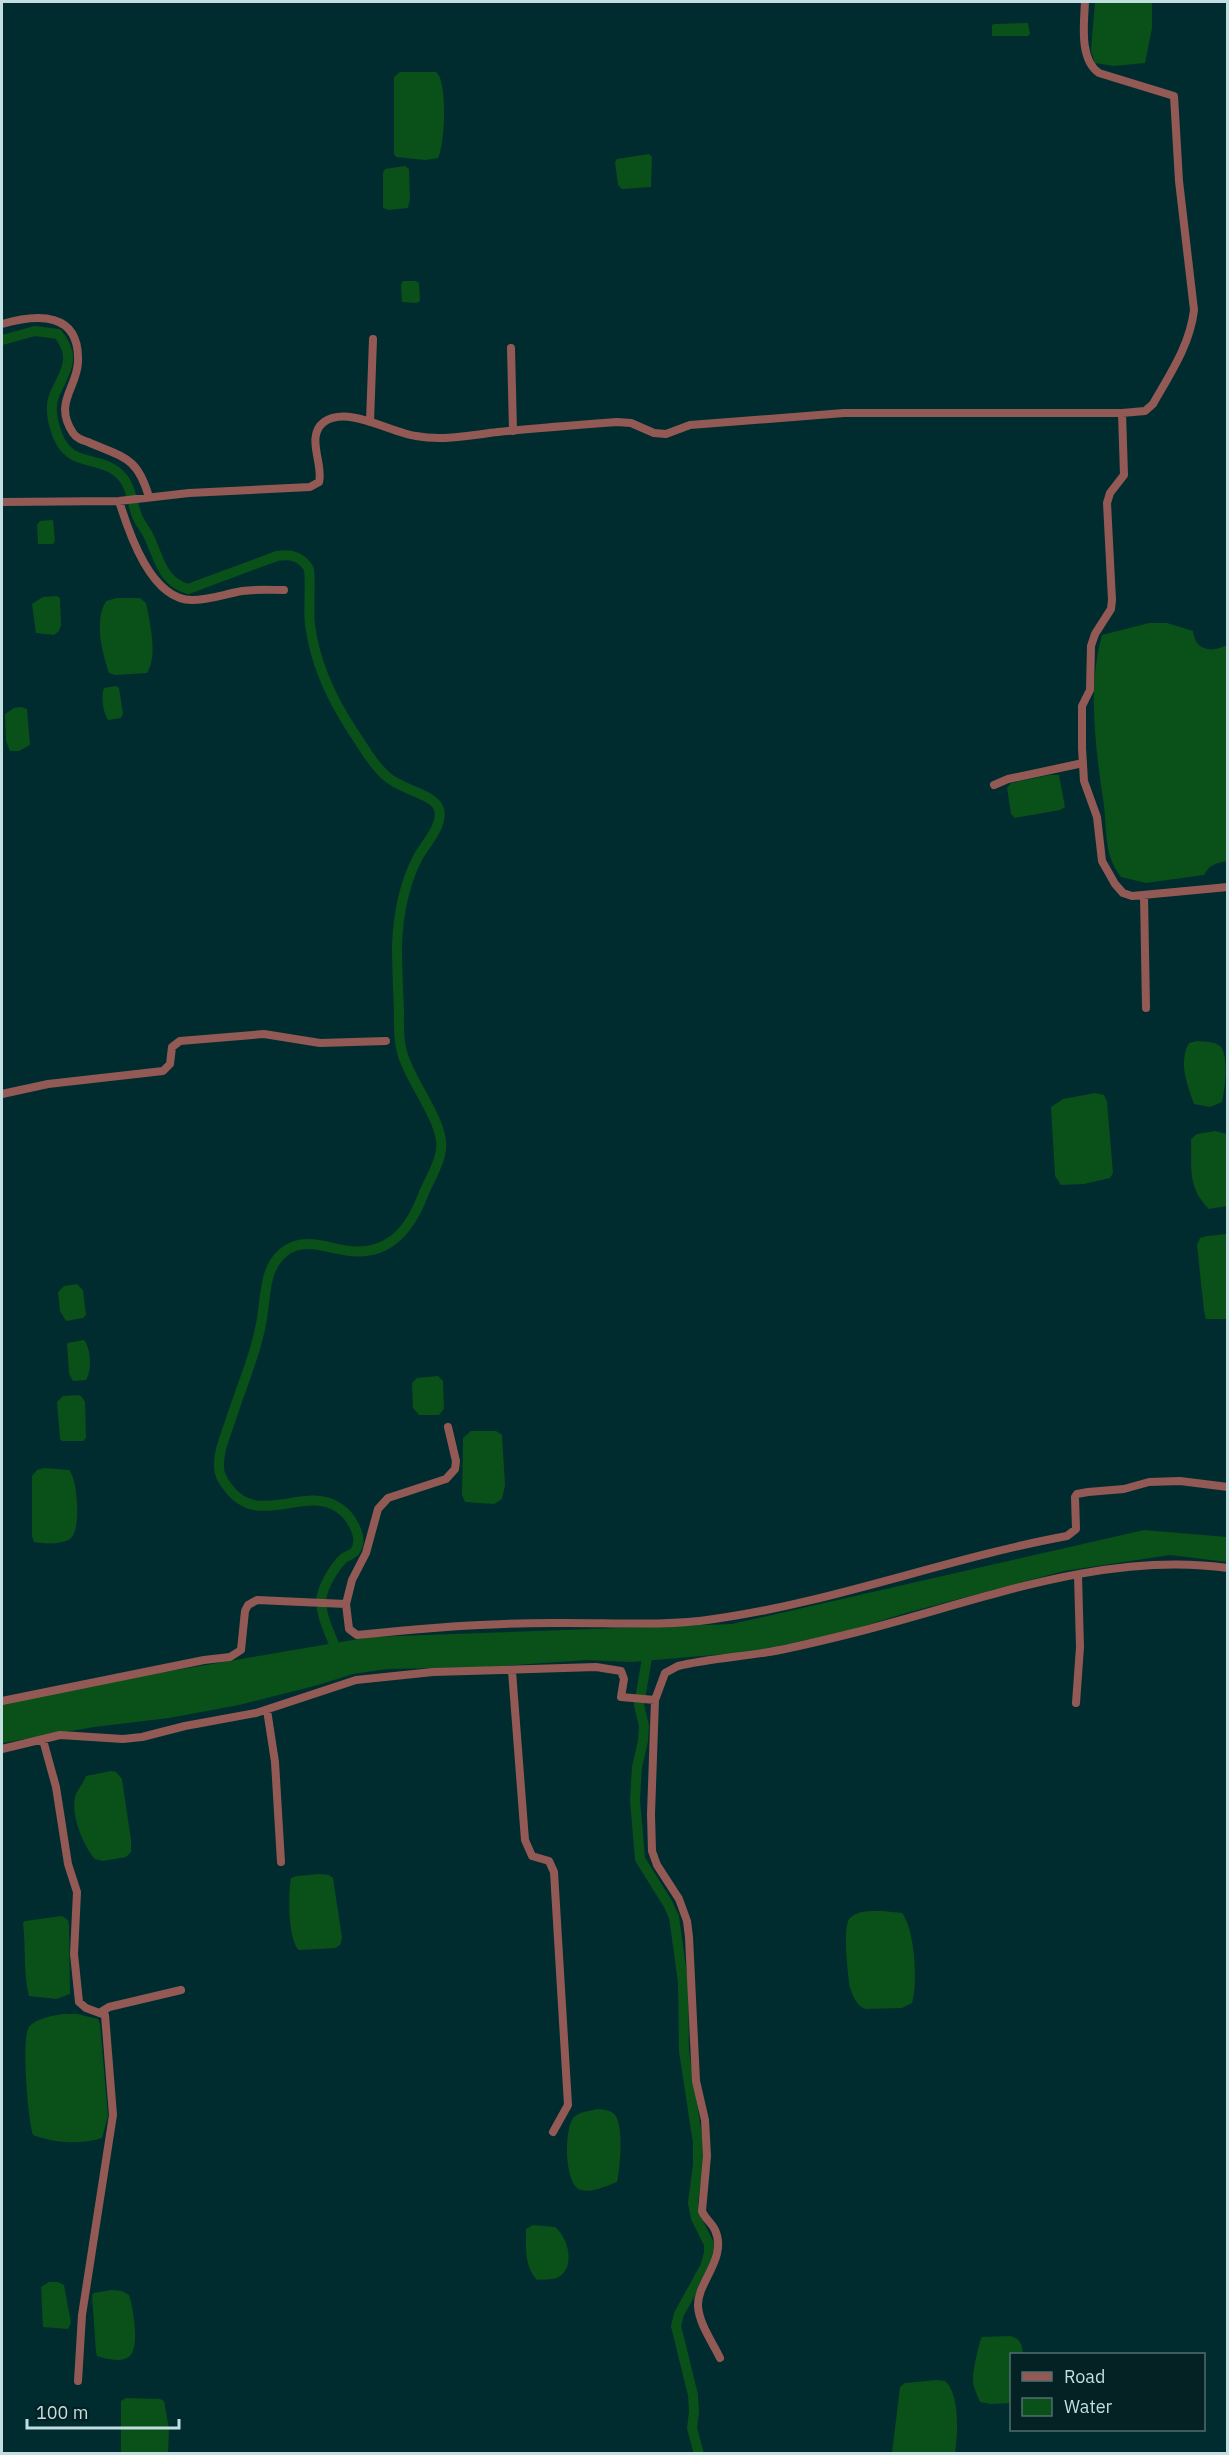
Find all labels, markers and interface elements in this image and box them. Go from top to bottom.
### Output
legend [1010,2353,1205,2431]
text: Road [1064,2365,1105,2388]
scale bar [27,2392,178,2430]
text: Water [1064,2395,1113,2418]
text: 100 m [36,2401,88,2424]

